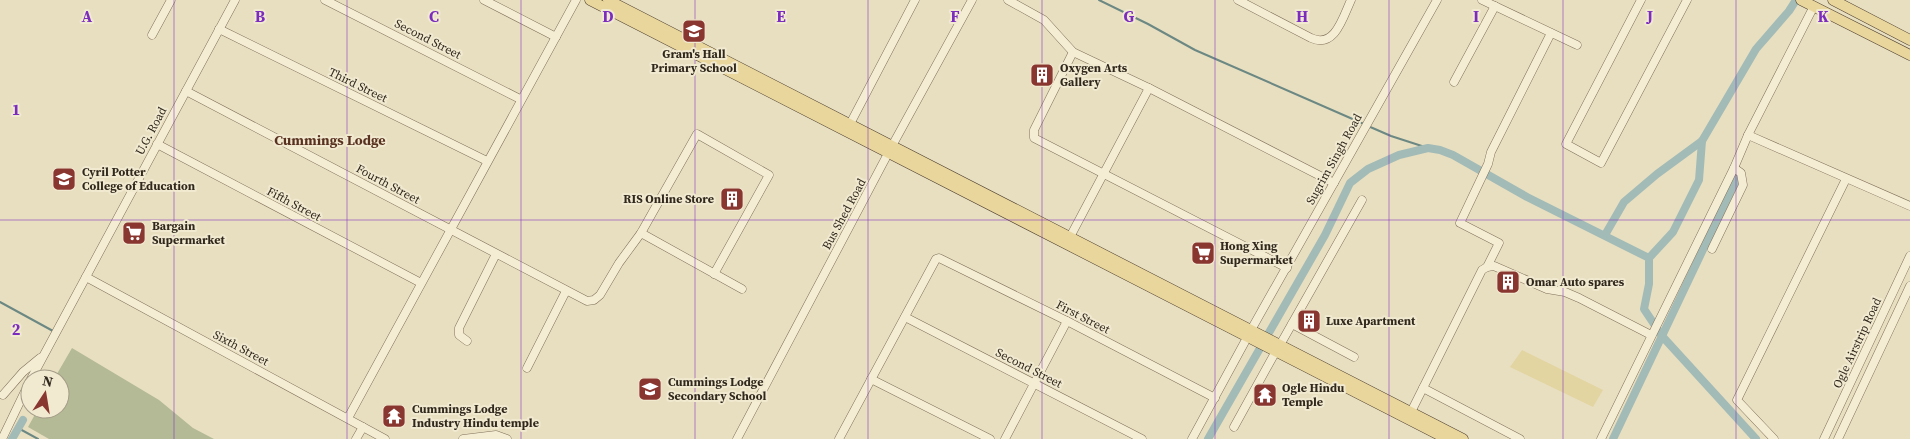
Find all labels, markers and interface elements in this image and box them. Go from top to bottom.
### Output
text: A [82,5,93,27]
text: B [255,5,266,27]
text: C [429,5,439,27]
text: D [602,5,614,27]
text: E [776,5,786,27]
text: F [950,5,960,27]
text: G [1124,5,1135,27]
text: H [1296,5,1308,27]
text: I [1473,5,1479,27]
text: J [1646,5,1653,27]
text: K [1817,5,1829,27]
street label: Second Street [392,15,464,63]
school or university icon: Gram's Hall Primary School [681,18,707,44]
place label: Gram's Hall Primary School [651,46,737,76]
place label: Oxygen Arts Gallery [1060,60,1128,90]
building icon: Oxygen Arts Gallery [1029,62,1055,88]
street label: Third Street [326,64,390,106]
text: 1 [12,98,20,120]
street label: U.G. Road [132,104,170,158]
street label: Sugrim Singh Road [1302,110,1366,207]
district label: Cummings Lodge [274,130,386,150]
street label: Fourth Street [353,160,423,208]
place label: Cyril Potter College of Education [82,164,196,194]
school or university icon: Cyril Potter College of Education [51,166,77,192]
street label: Bus Shed Road [819,175,870,252]
street label: Fifth Street [264,183,324,225]
building icon: RIS Online Store [719,186,745,212]
place label: RIS Online Store [623,191,714,207]
place label: Bargain Supermarket [152,218,225,248]
supermarket icon: Bargain Supermarket [121,220,147,246]
place label: Hong Xing Supermarket [1220,238,1293,268]
supermarket icon: Hong Xing Supermarket [1190,240,1216,266]
building icon: Omar Auto spares [1495,269,1521,295]
place label: Omar Auto spares [1526,274,1625,290]
street label: Ogle Airstrip Road [1829,295,1885,391]
street label: First Street [1053,297,1113,337]
building icon: Luxe Apartment [1296,308,1322,334]
place label: Luxe Apartment [1326,313,1416,329]
text: 2 [12,318,21,340]
street label: Sixth Street [210,327,272,369]
street label: Second Street [993,344,1065,392]
north arrow [20,369,70,419]
text: N [41,370,55,392]
place label: Cummings Lodge Secondary School [668,374,766,404]
school or university icon: Cummings Lodge Secondary School [637,376,663,402]
place label: Ogle Hindu Temple [1282,380,1345,410]
temple icon: Ogle Hindu Temple [1252,382,1278,408]
place label: Cummings Lodge Industry Hindu temple [412,401,539,431]
temple icon: Cummings Lodge Industry Hindu temple [381,403,407,429]

